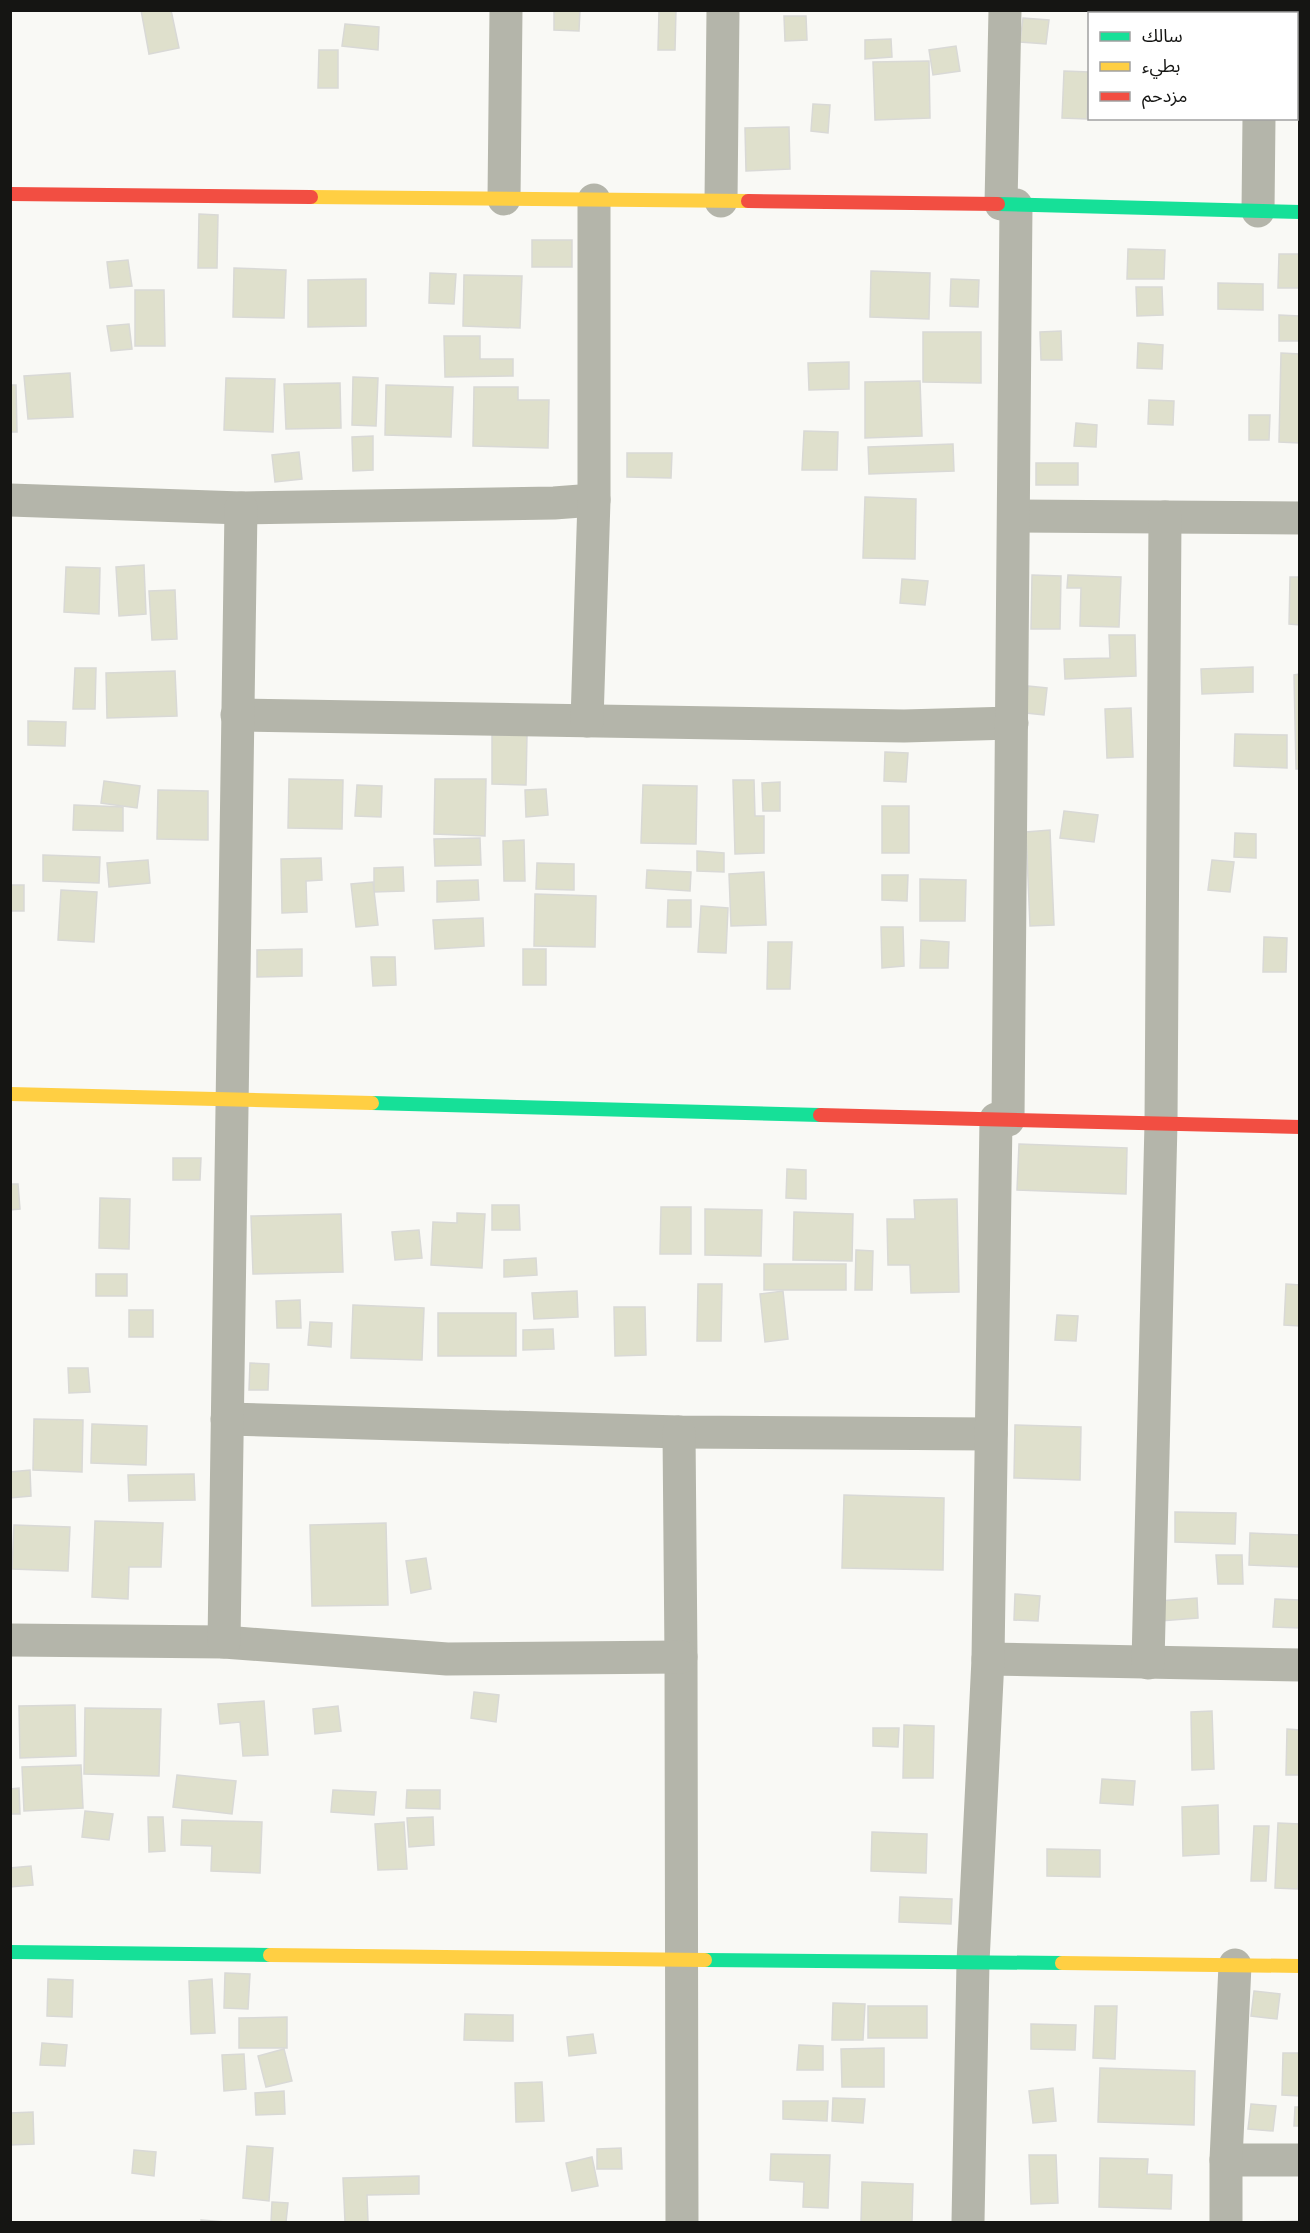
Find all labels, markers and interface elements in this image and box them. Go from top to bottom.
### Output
legend [1088,12,1298,120]
text: سالك [1142,25,1183,46]
text: بطيء [1142,55,1180,79]
text: مزدحم [1142,85,1187,109]

